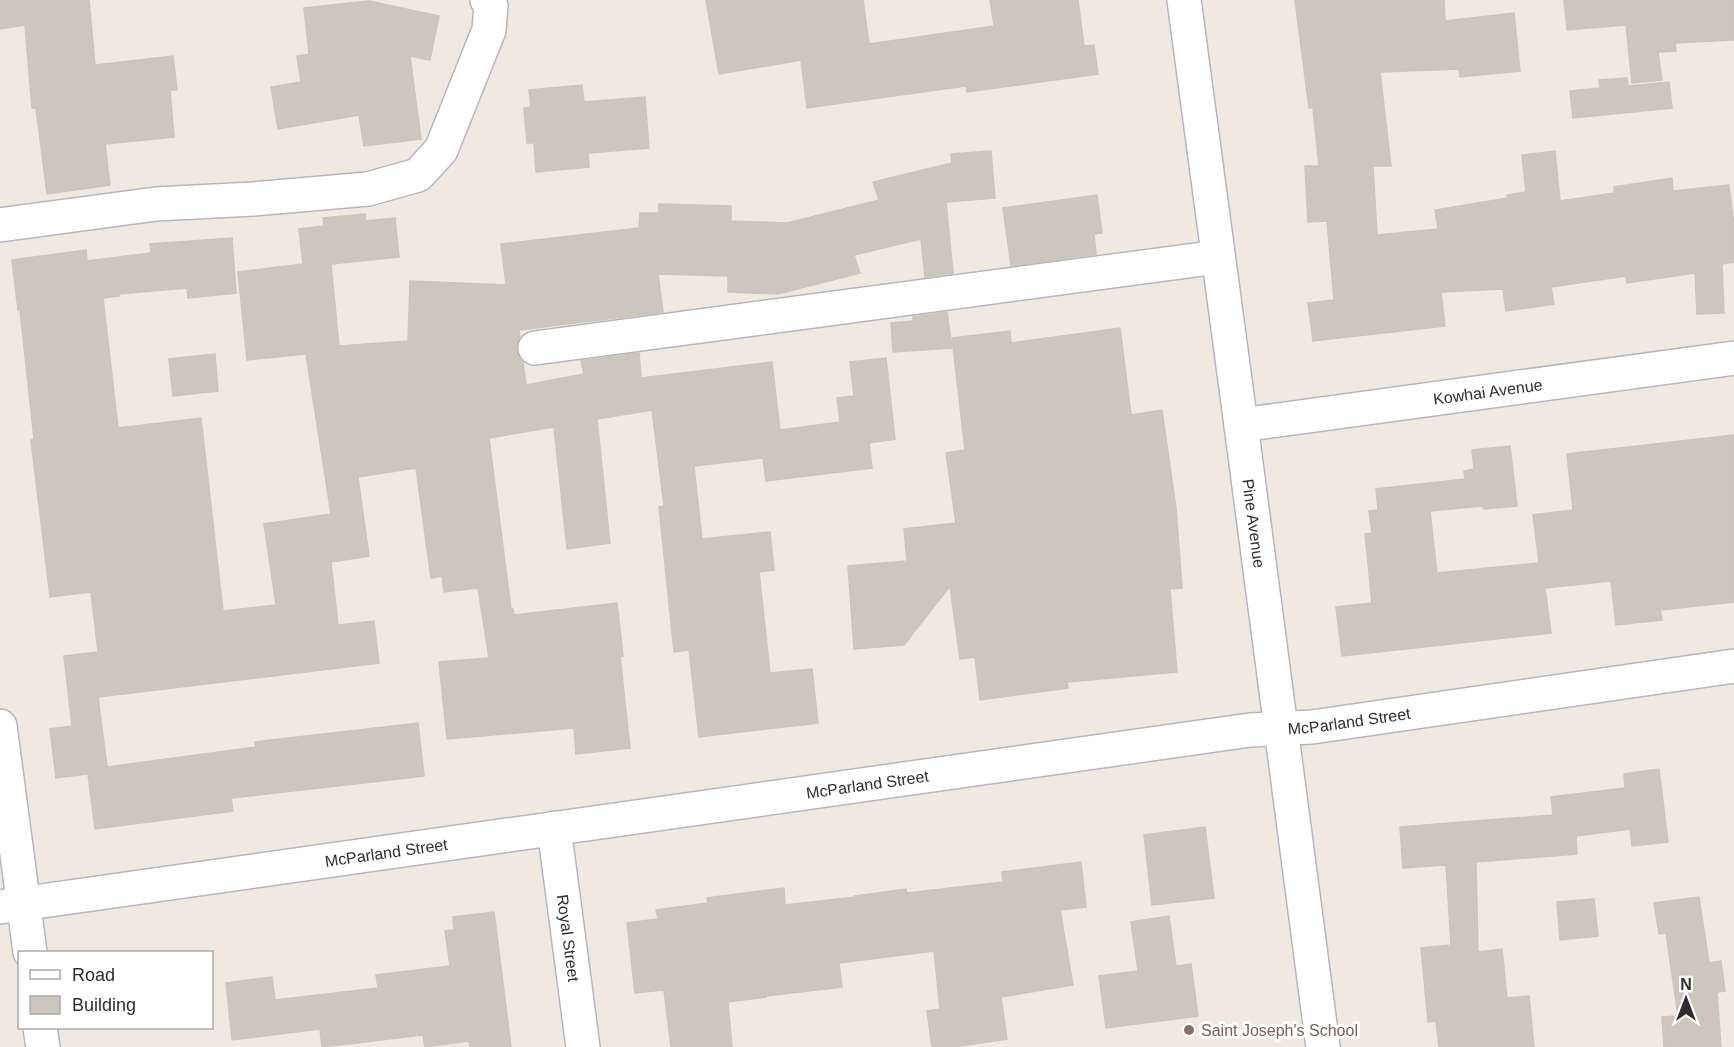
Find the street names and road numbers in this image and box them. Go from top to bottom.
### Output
street label: Kowhai Avenue [1432,376,1544,408]
street label: Pine Avenue [1239,478,1268,569]
street label: McParland Street [1287,705,1412,737]
street label: McParland Street [805,768,930,802]
street label: McParland Street [324,836,449,870]
street label: Royal Street [554,893,582,983]

